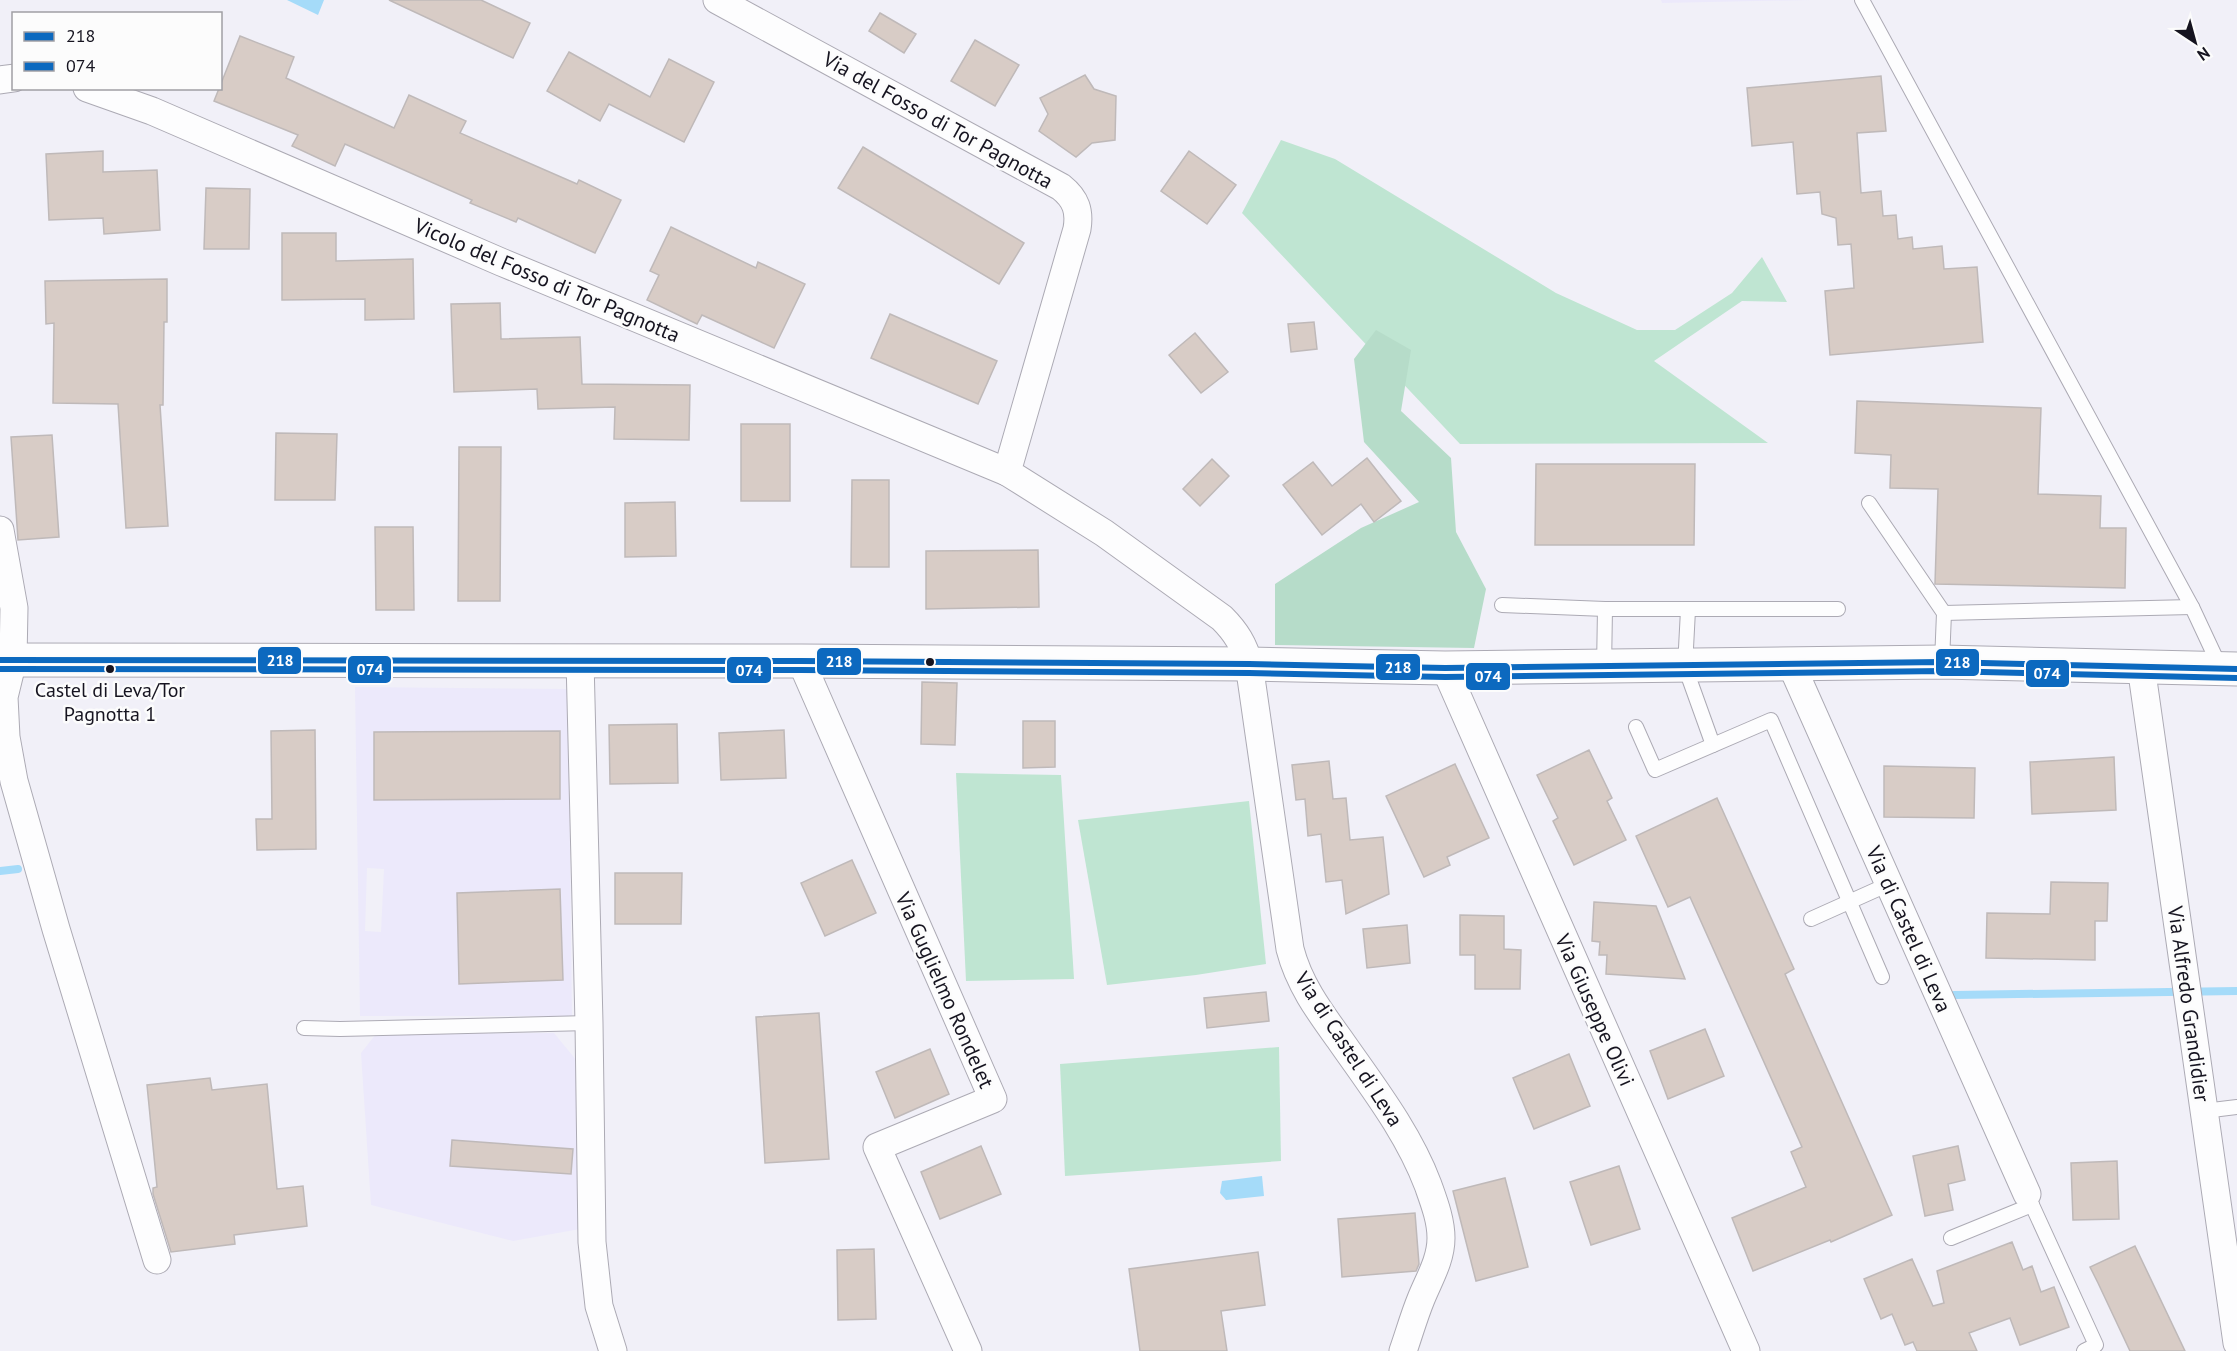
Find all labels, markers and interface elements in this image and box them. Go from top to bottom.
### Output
legend [12,12,222,90]
north arrow [2165,12,2225,72]
text: 218 [66,24,95,47]
text: N [2194,43,2214,65]
street label: Via del Fosso di Tor Pagnotta [817,45,1058,195]
text: 074 [66,54,96,77]
street label: Vicolo del Fosso di Tor Pagnotta [409,211,684,348]
line badge: 218 [257,646,302,675]
line badge: 218 [816,647,862,676]
line badge: 218 [1935,648,1980,677]
text: 218 [266,650,294,670]
text: 218 [825,651,853,671]
text: 218 [1943,652,1971,672]
line badge: 218 [1375,653,1421,681]
line badge: 074 [347,655,392,684]
line badge: 074 [726,656,772,684]
unlabelled marker [924,656,936,668]
text: 218 [1384,657,1412,677]
text: 074 [356,659,384,679]
line badge: 074 [2025,659,2070,688]
text: 074 [735,660,763,680]
line badge: 074 [1465,662,1511,691]
marker: Castel di Leva/Tor Pagnotta 1 [104,663,116,675]
text: 074 [2033,663,2061,683]
text: 074 [1474,666,1502,686]
place label: Castel di Leva/Tor Pagnotta 1 [35,677,185,727]
street label: Via di Castel di Leva [1860,841,1958,1016]
street label: Via Guglielmo Rondelet [889,887,1000,1092]
street label: Via Alfredo Grandidier [2162,903,2216,1104]
street label: Via Giuseppe Olivi [1549,929,1641,1090]
street label: Via di Castel di Leva [1288,966,1409,1131]

